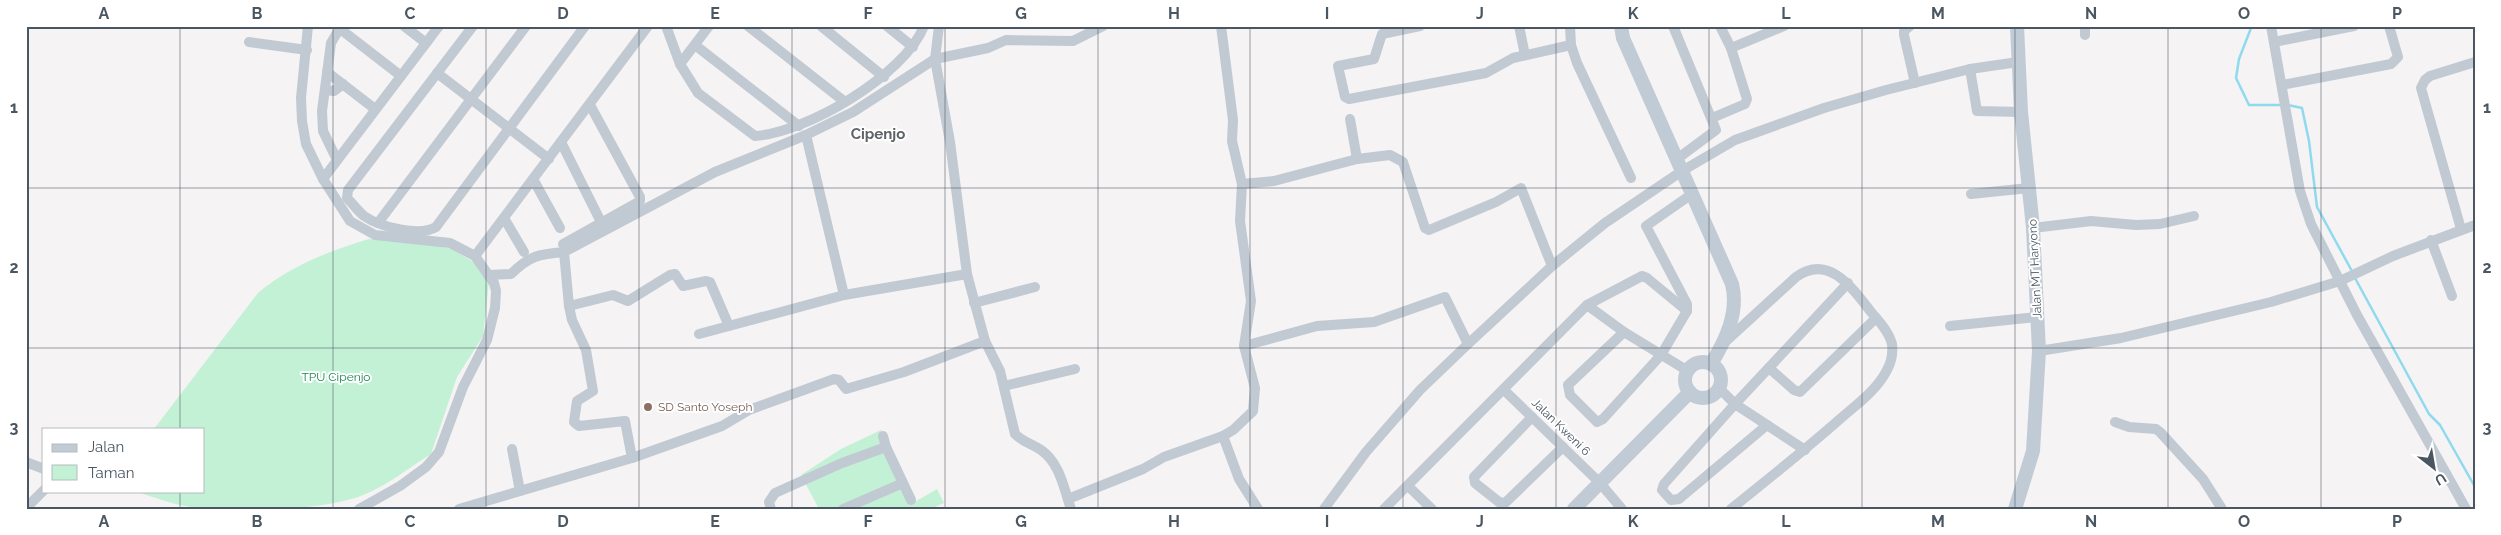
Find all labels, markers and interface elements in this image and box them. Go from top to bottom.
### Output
text: A [99,4,110,23]
text: B [252,4,263,23]
text: C [405,4,416,23]
text: D [557,4,569,23]
text: E [710,4,720,23]
text: F [863,4,873,23]
text: G [1015,4,1027,23]
text: H [1168,4,1180,23]
text: I [1325,4,1329,23]
text: J [1476,4,1484,23]
text: K [1628,4,1639,23]
text: L [1781,4,1791,23]
text: M [1931,4,1945,23]
text: N [2085,4,2097,23]
text: O [2238,4,2250,23]
text: P [2392,4,2402,23]
text: 1 [10,98,18,117]
text: 1 [2483,98,2491,117]
district label: Cipenjo [851,125,905,143]
street label: Jalan MT Haryono [2025,219,2045,319]
text: 2 [9,258,19,277]
text: 2 [2482,258,2492,277]
park label: TPU Cipenjo [301,370,371,384]
street label: Jalan Kweni 6 [1529,396,1593,458]
place label: SD Santo Yoseph [658,400,752,414]
marker: SD Santo Yoseph [642,401,654,413]
text: 3 [10,418,19,437]
text: 3 [2483,418,2492,437]
legend [42,428,205,492]
text: Jalan [88,438,124,456]
north arrow [2408,442,2458,492]
text: Taman [88,464,134,482]
text: U [2432,470,2449,489]
text: A [99,512,110,531]
text: B [252,512,263,531]
text: C [405,512,416,531]
text: D [557,512,569,531]
text: E [710,512,720,531]
text: F [863,512,873,531]
text: G [1015,512,1027,531]
text: H [1168,512,1180,531]
text: I [1325,512,1329,531]
text: J [1476,512,1484,531]
text: K [1628,512,1639,531]
text: L [1781,512,1791,531]
text: M [1931,512,1945,531]
text: N [2085,512,2097,531]
text: O [2238,512,2250,531]
text: P [2392,512,2402,531]

